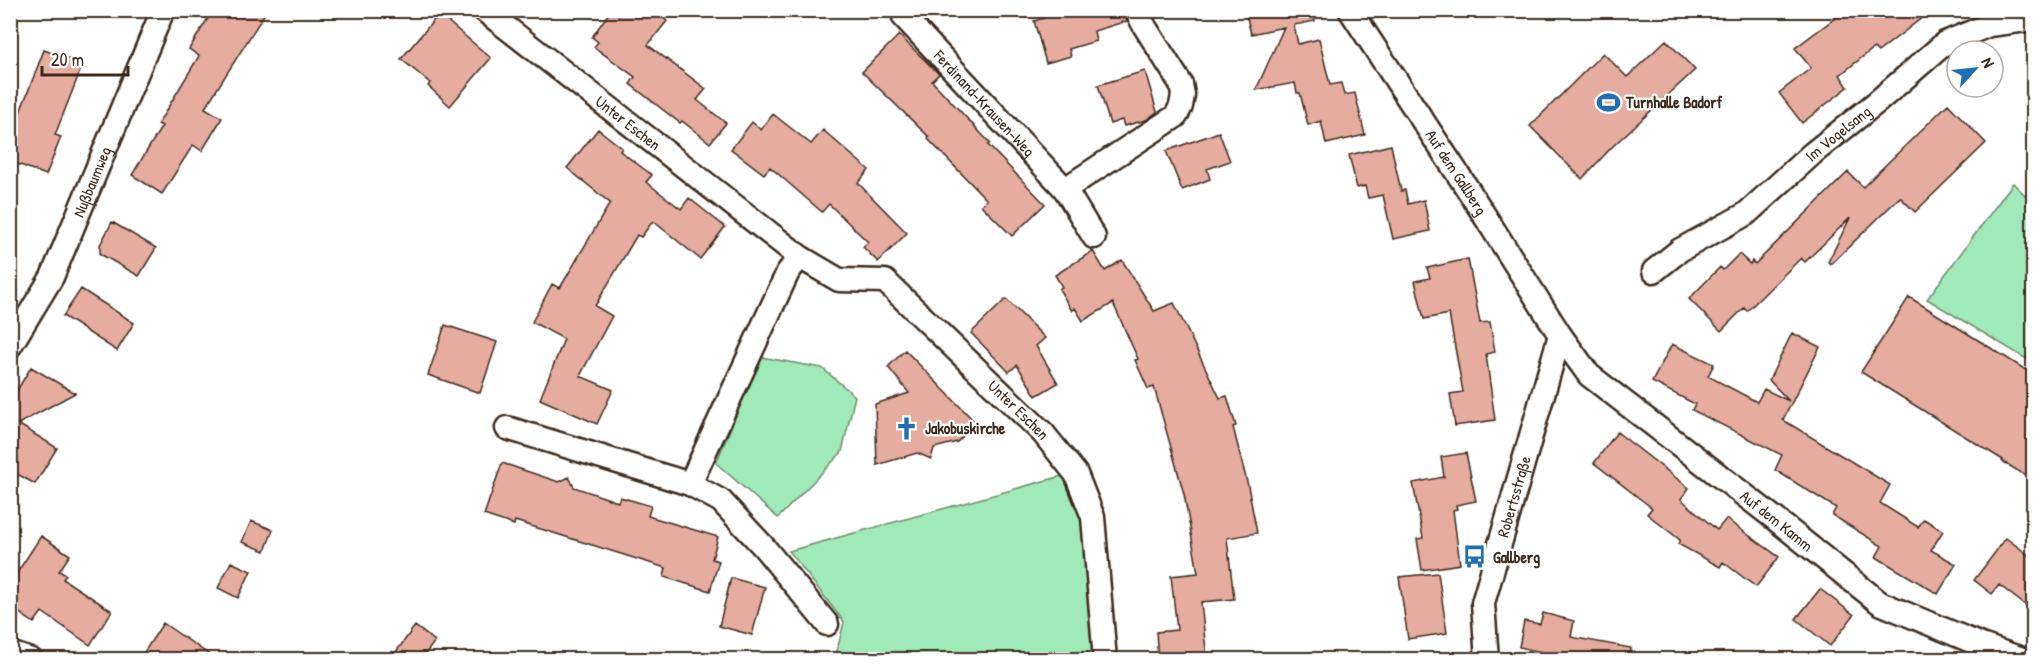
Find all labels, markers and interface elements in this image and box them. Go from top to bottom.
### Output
scale bar [42,39,128,77]
north arrow [1945,39,2005,99]
street label: Ferdinand-Krausen-Weg [929,44,1040,161]
text: 20 m [51,47,84,72]
text: N [1977,53,2000,71]
sports icon: Turnhalle Badorf [1595,89,1621,115]
street label: Unter Eschen [591,90,666,155]
place label: Turnhalle Badorf [1625,91,1722,113]
street label: Im Vogelsang [1800,100,1875,166]
street label: Auf dem Gallberg [1420,125,1492,219]
street label: Nußbaumweg [67,143,116,220]
street label: Unter Eschen [983,375,1055,444]
church icon: Jakobuskirche [894,415,920,441]
place label: Jakobuskirche [925,417,1006,439]
street label: Robertsstraße [1492,453,1536,540]
street label: Auf dem Kamm [1736,485,1818,556]
bus stop icon: Gallberg [1462,544,1488,570]
place label: Gallberg [1493,546,1540,569]

